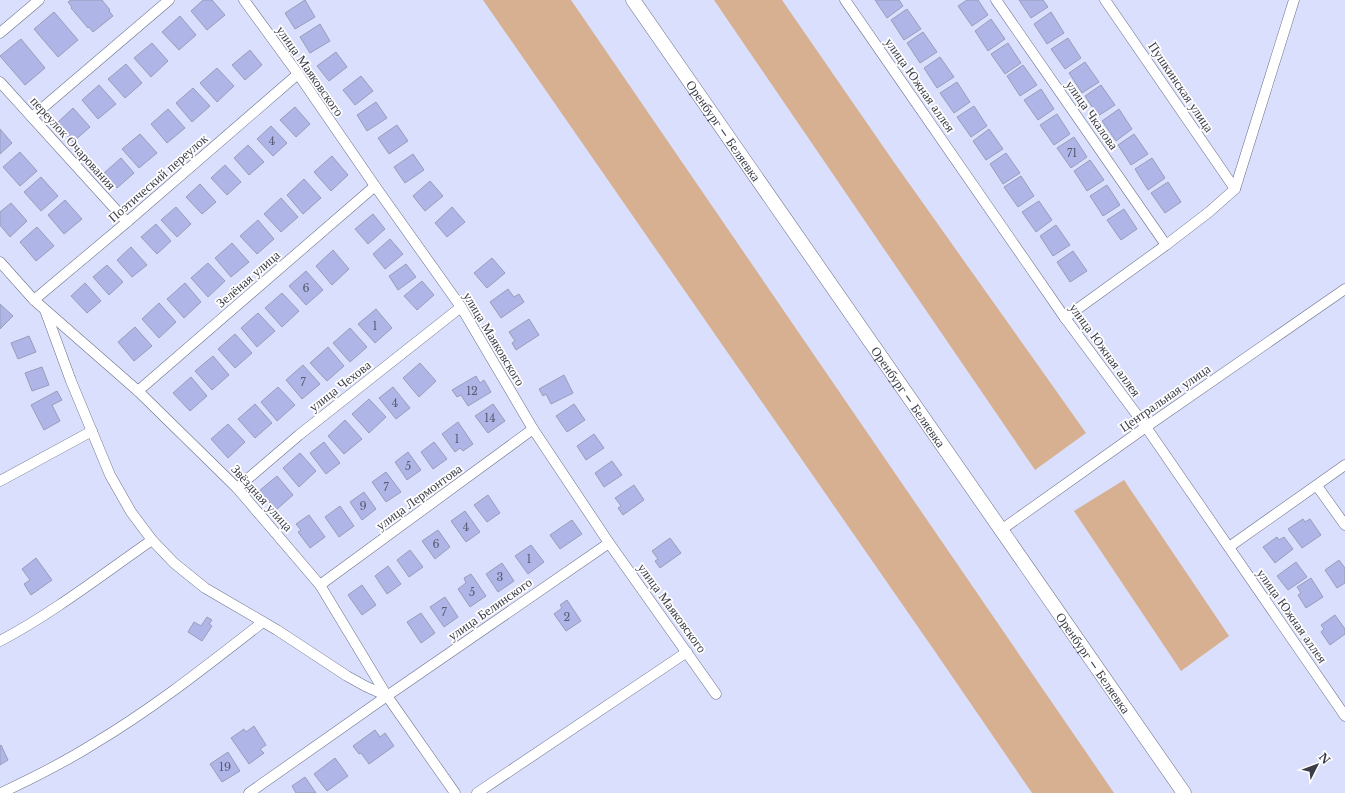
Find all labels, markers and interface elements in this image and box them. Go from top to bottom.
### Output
street label: улица Маяковского [272,22,348,120]
street label: улица Южная аллея [881,35,959,136]
street label: Пушкинская улица [1144,38,1218,136]
street label: Оренбург – Беляевка [683,77,765,185]
street label: улица Чкалова [1062,77,1122,153]
street label: переулок Очарования [27,93,119,193]
street label: Поэтический переулок [105,130,212,226]
house number: 4 [269,134,275,148]
house number: 71 [1067,146,1077,160]
street label: Зелёная улица [213,246,284,311]
house number: 6 [302,281,310,295]
street label: улица Маяковского [459,289,529,389]
street label: улица Южная аллея [1065,300,1145,400]
house number: 1 [373,319,378,333]
street label: Оренбург – Беляевка [868,343,950,451]
street label: улица Чехова [306,356,375,416]
street label: Центральная улица [1116,360,1214,436]
house number: 7 [300,375,306,389]
house number: 12 [466,384,478,398]
house number: 4 [392,396,398,410]
house number: 14 [484,411,496,425]
house number: 1 [455,432,460,446]
house number: 5 [405,459,411,473]
street label: улица Лермонтова [373,460,465,534]
street label: Звёздная улица [227,461,297,535]
house number: 7 [383,480,389,494]
house number: 9 [359,499,367,513]
house number: 4 [463,520,469,534]
house number: 6 [432,537,440,551]
house number: 1 [527,552,532,566]
street label: улица Маяковского [634,560,710,656]
street label: улица Южная аллея [1253,566,1331,667]
house number: 3 [497,570,504,584]
street label: улица Белинского [445,574,535,644]
house number: 5 [469,585,475,599]
house number: 7 [441,605,447,619]
street label: Оренбург – Беляевка [1052,609,1135,717]
house number: 2 [564,610,571,624]
north arrow [1297,745,1337,785]
text: N [1316,750,1334,767]
house number: 19 [219,760,231,774]

